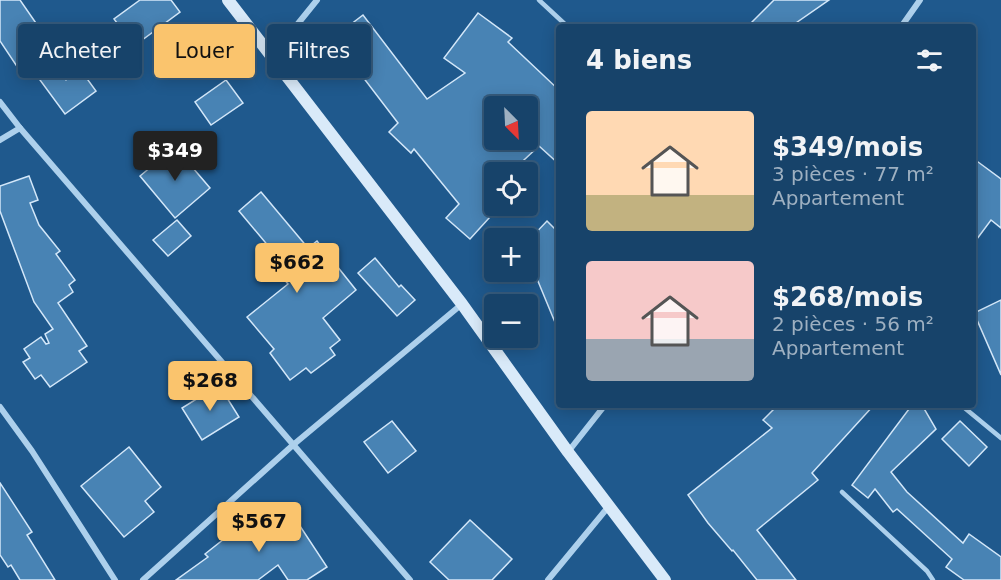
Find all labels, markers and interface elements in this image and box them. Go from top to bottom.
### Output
chip: Acheter [18,24,142,78]
chip: Louer [154,24,255,78]
chip: Filtres [267,24,371,78]
icon: filters [913,44,946,77]
text: 4 biens [586,45,692,75]
north arrow [484,96,538,150]
map controls [484,96,538,348]
pin: $349 [139,131,211,182]
text: $349/mois [772,132,923,162]
icon: home [634,135,706,207]
text: $349 [147,138,203,162]
button: locate [484,162,538,216]
text: 3 pièces · 77 m² [772,162,934,186]
text: Appartement [772,186,904,210]
button: + [484,228,538,282]
pin: $662 [261,243,333,294]
text: $662 [269,250,325,274]
text: $268/mois [772,282,923,312]
icon: home [634,285,706,357]
button: − [484,294,538,348]
text: 2 pièces · 56 m² [772,312,934,336]
text: Appartement [772,336,904,360]
pin: $268 [174,361,246,412]
text: $268 [182,368,238,392]
pin: $567 [223,502,295,553]
text: $567 [231,509,287,533]

